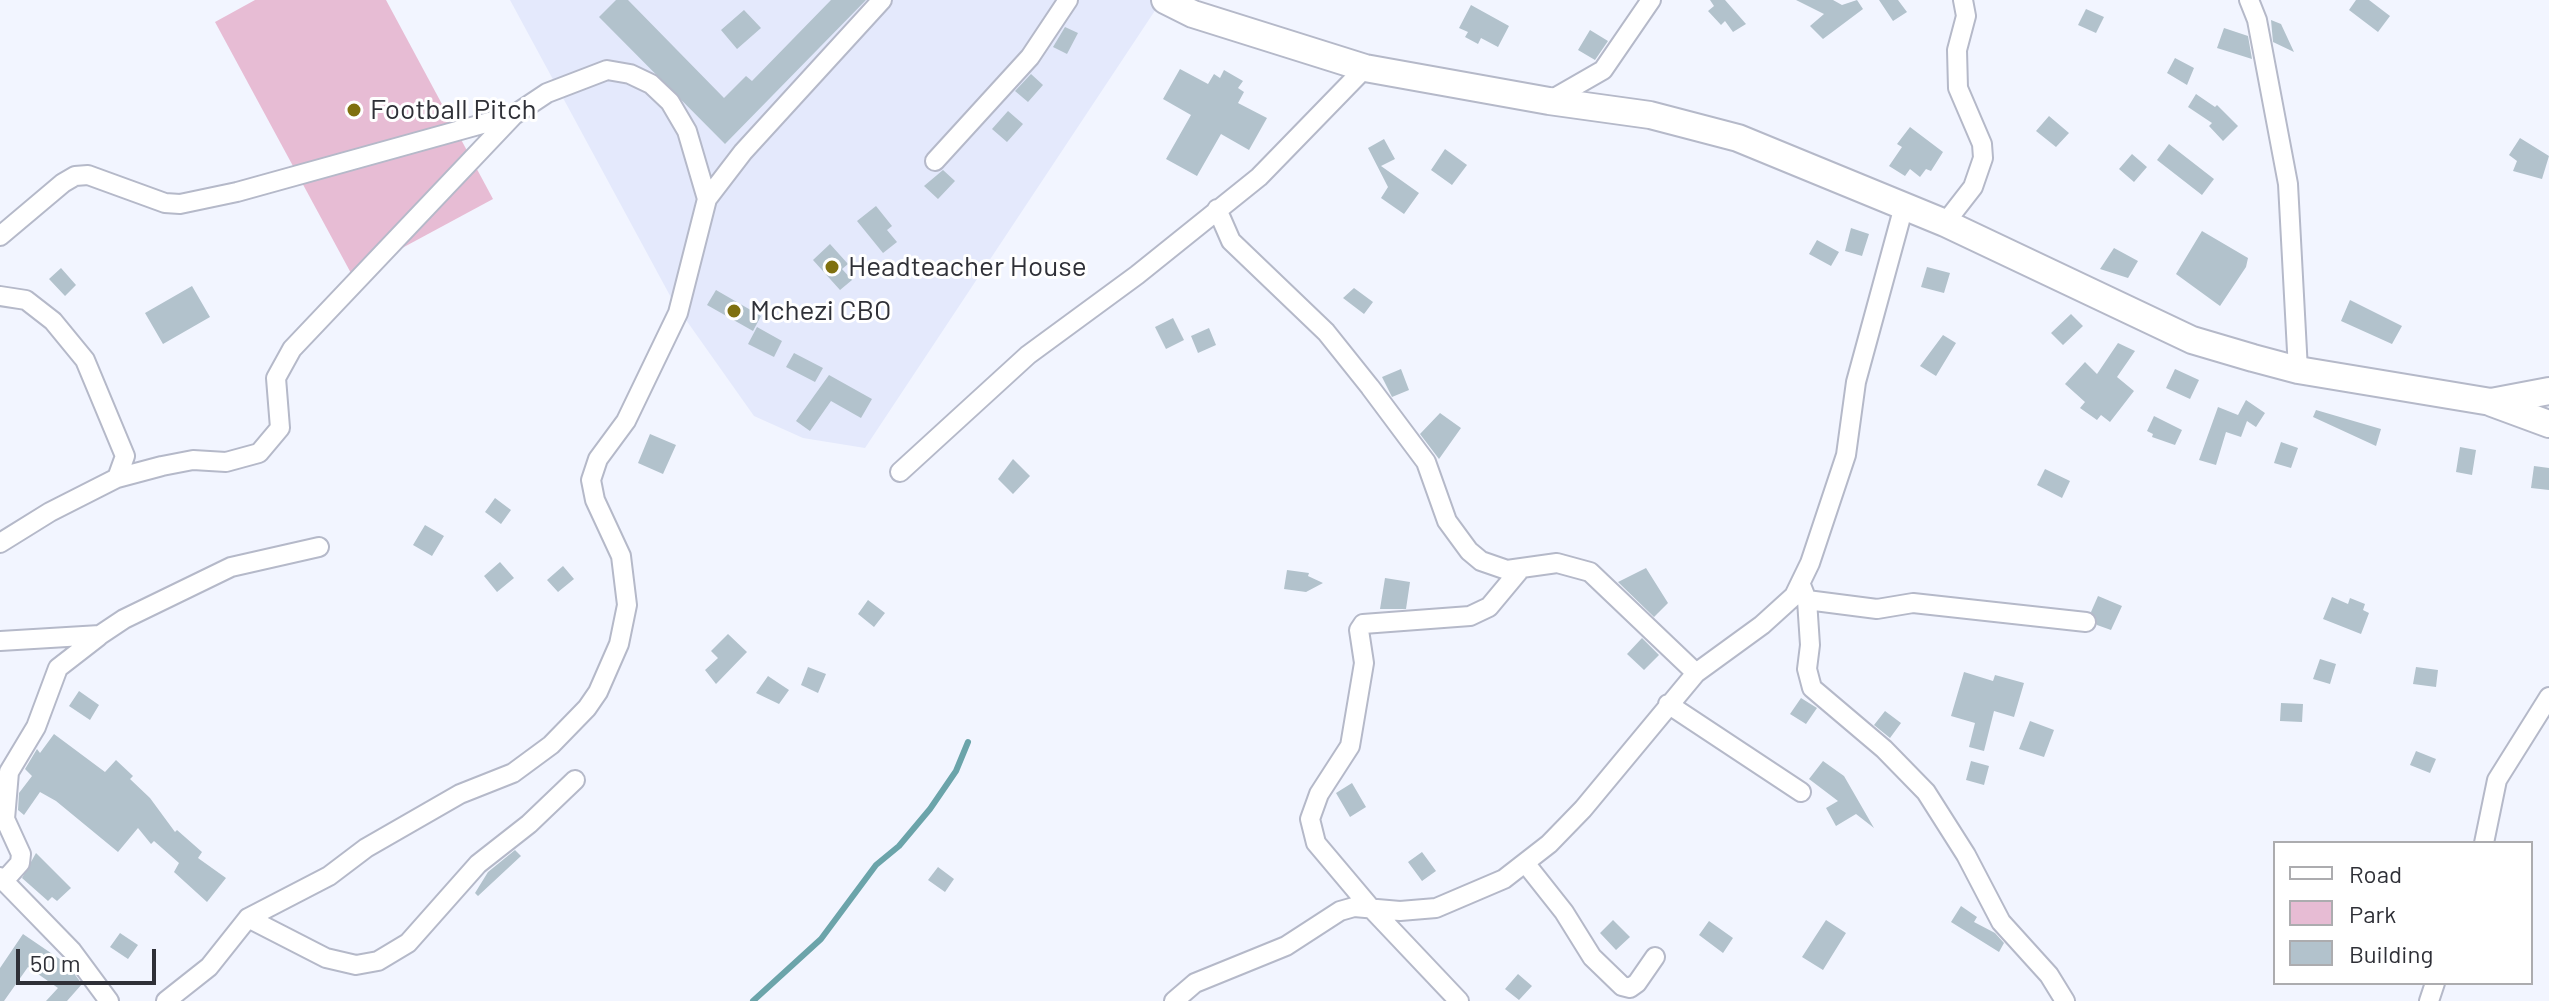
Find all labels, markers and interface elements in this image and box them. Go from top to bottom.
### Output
place label: Football Pitch [370,93,537,127]
marker: Football Pitch [345,101,363,119]
place label: Headteacher House [848,250,1087,284]
marker: Headteacher House [823,258,841,276]
place label: Mchezi CBO [750,294,892,328]
marker: Mchezi CBO [725,302,743,320]
legend [2273,841,2533,985]
text: Road [2349,859,2402,888]
text: Park [2349,899,2396,928]
scale bar [20,933,160,983]
text: Building [2349,939,2433,968]
text: 50 m [30,948,81,977]

